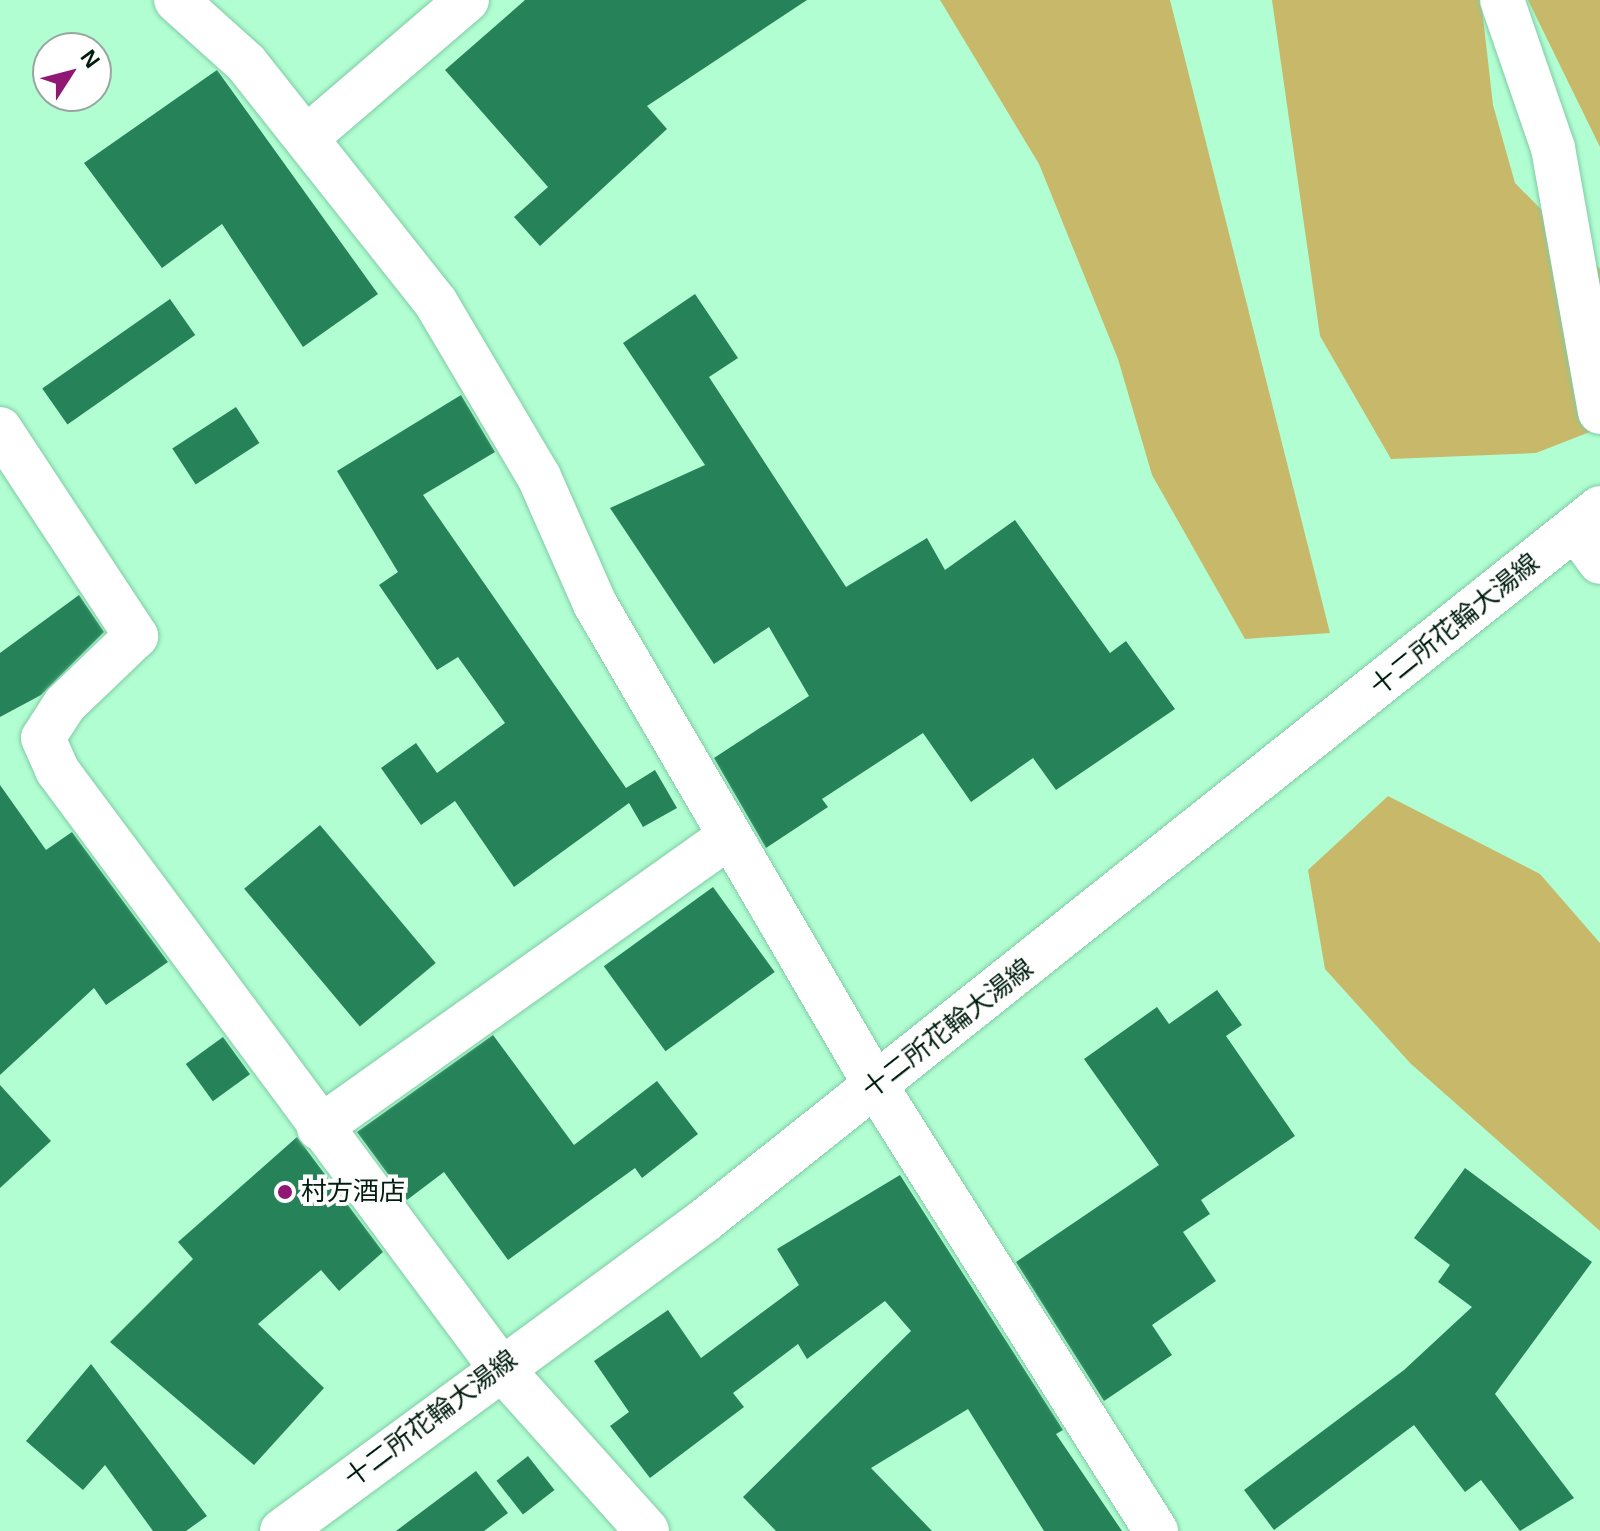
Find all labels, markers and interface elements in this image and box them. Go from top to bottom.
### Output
north arrow [32,32,112,112]
text: N [75,45,105,73]
street label: 十二所花輪大湯線 [1364,547,1546,703]
street label: 十二所花輪大湯線 [856,953,1040,1105]
place label: 村方酒店 [301,1176,405,1208]
marker: 村方酒店 [276,1183,294,1201]
street label: 十二所花輪大湯線 [339,1344,523,1494]

